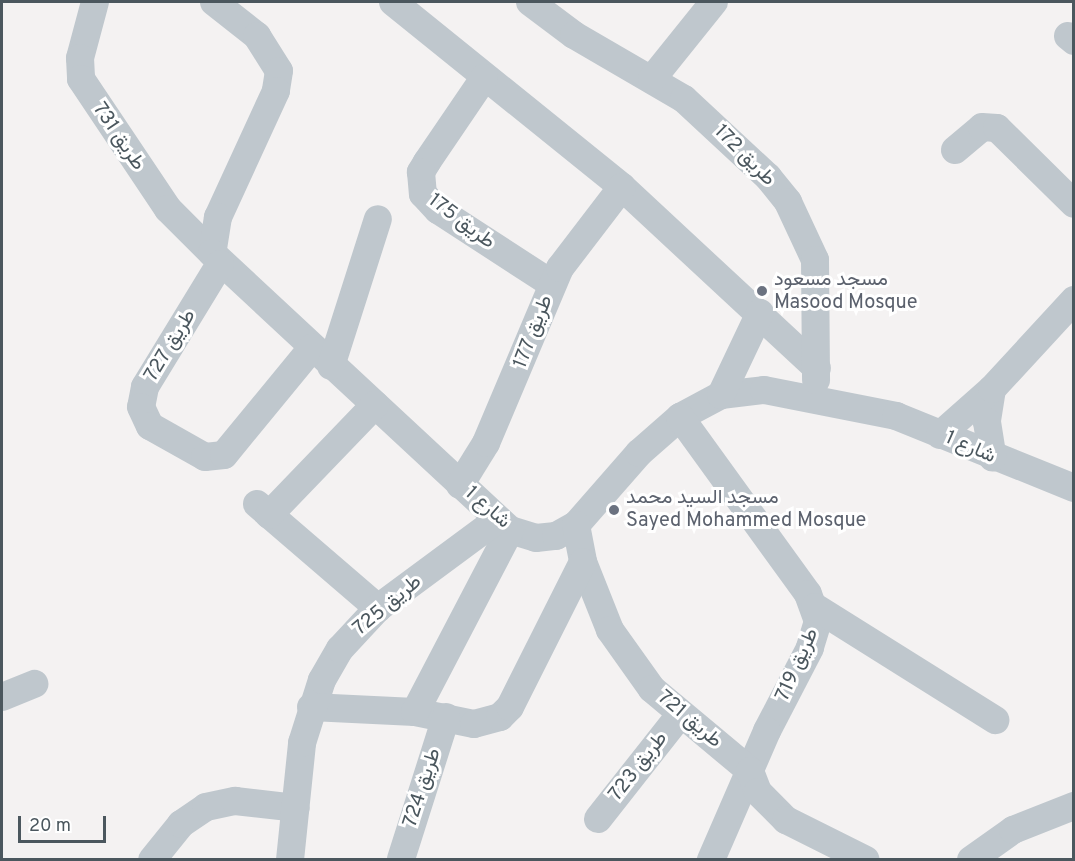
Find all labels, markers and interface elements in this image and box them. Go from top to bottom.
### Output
street label: طريق 731 [87,98,149,176]
street label: طريق 172 [708,120,780,192]
street label: طريق 175 [423,189,499,255]
place label: مسجد مسعود Masood Mosque [774,268,918,315]
marker: مسجد مسعود Masood Mosque [755,284,769,298]
street label: طريق 177 [509,292,559,372]
street label: طريق 727 [140,306,202,386]
street label: شارع 1 [941,426,999,470]
street label: شارع 1 [459,482,515,534]
place label: مسجد السيد محمد Sayed Mohammed Mosque [626,486,866,533]
marker: مسجد السيد محمد Sayed Mohammed Mosque [607,503,621,517]
street label: طريق 725 [349,570,427,642]
street label: طريق 719 [771,625,825,705]
street label: طريق 721 [652,686,726,754]
street label: طريق 723 [604,727,674,807]
street label: طريق 724 [399,745,447,831]
scale bar [21,804,110,842]
text: 20 m [29,815,71,838]

